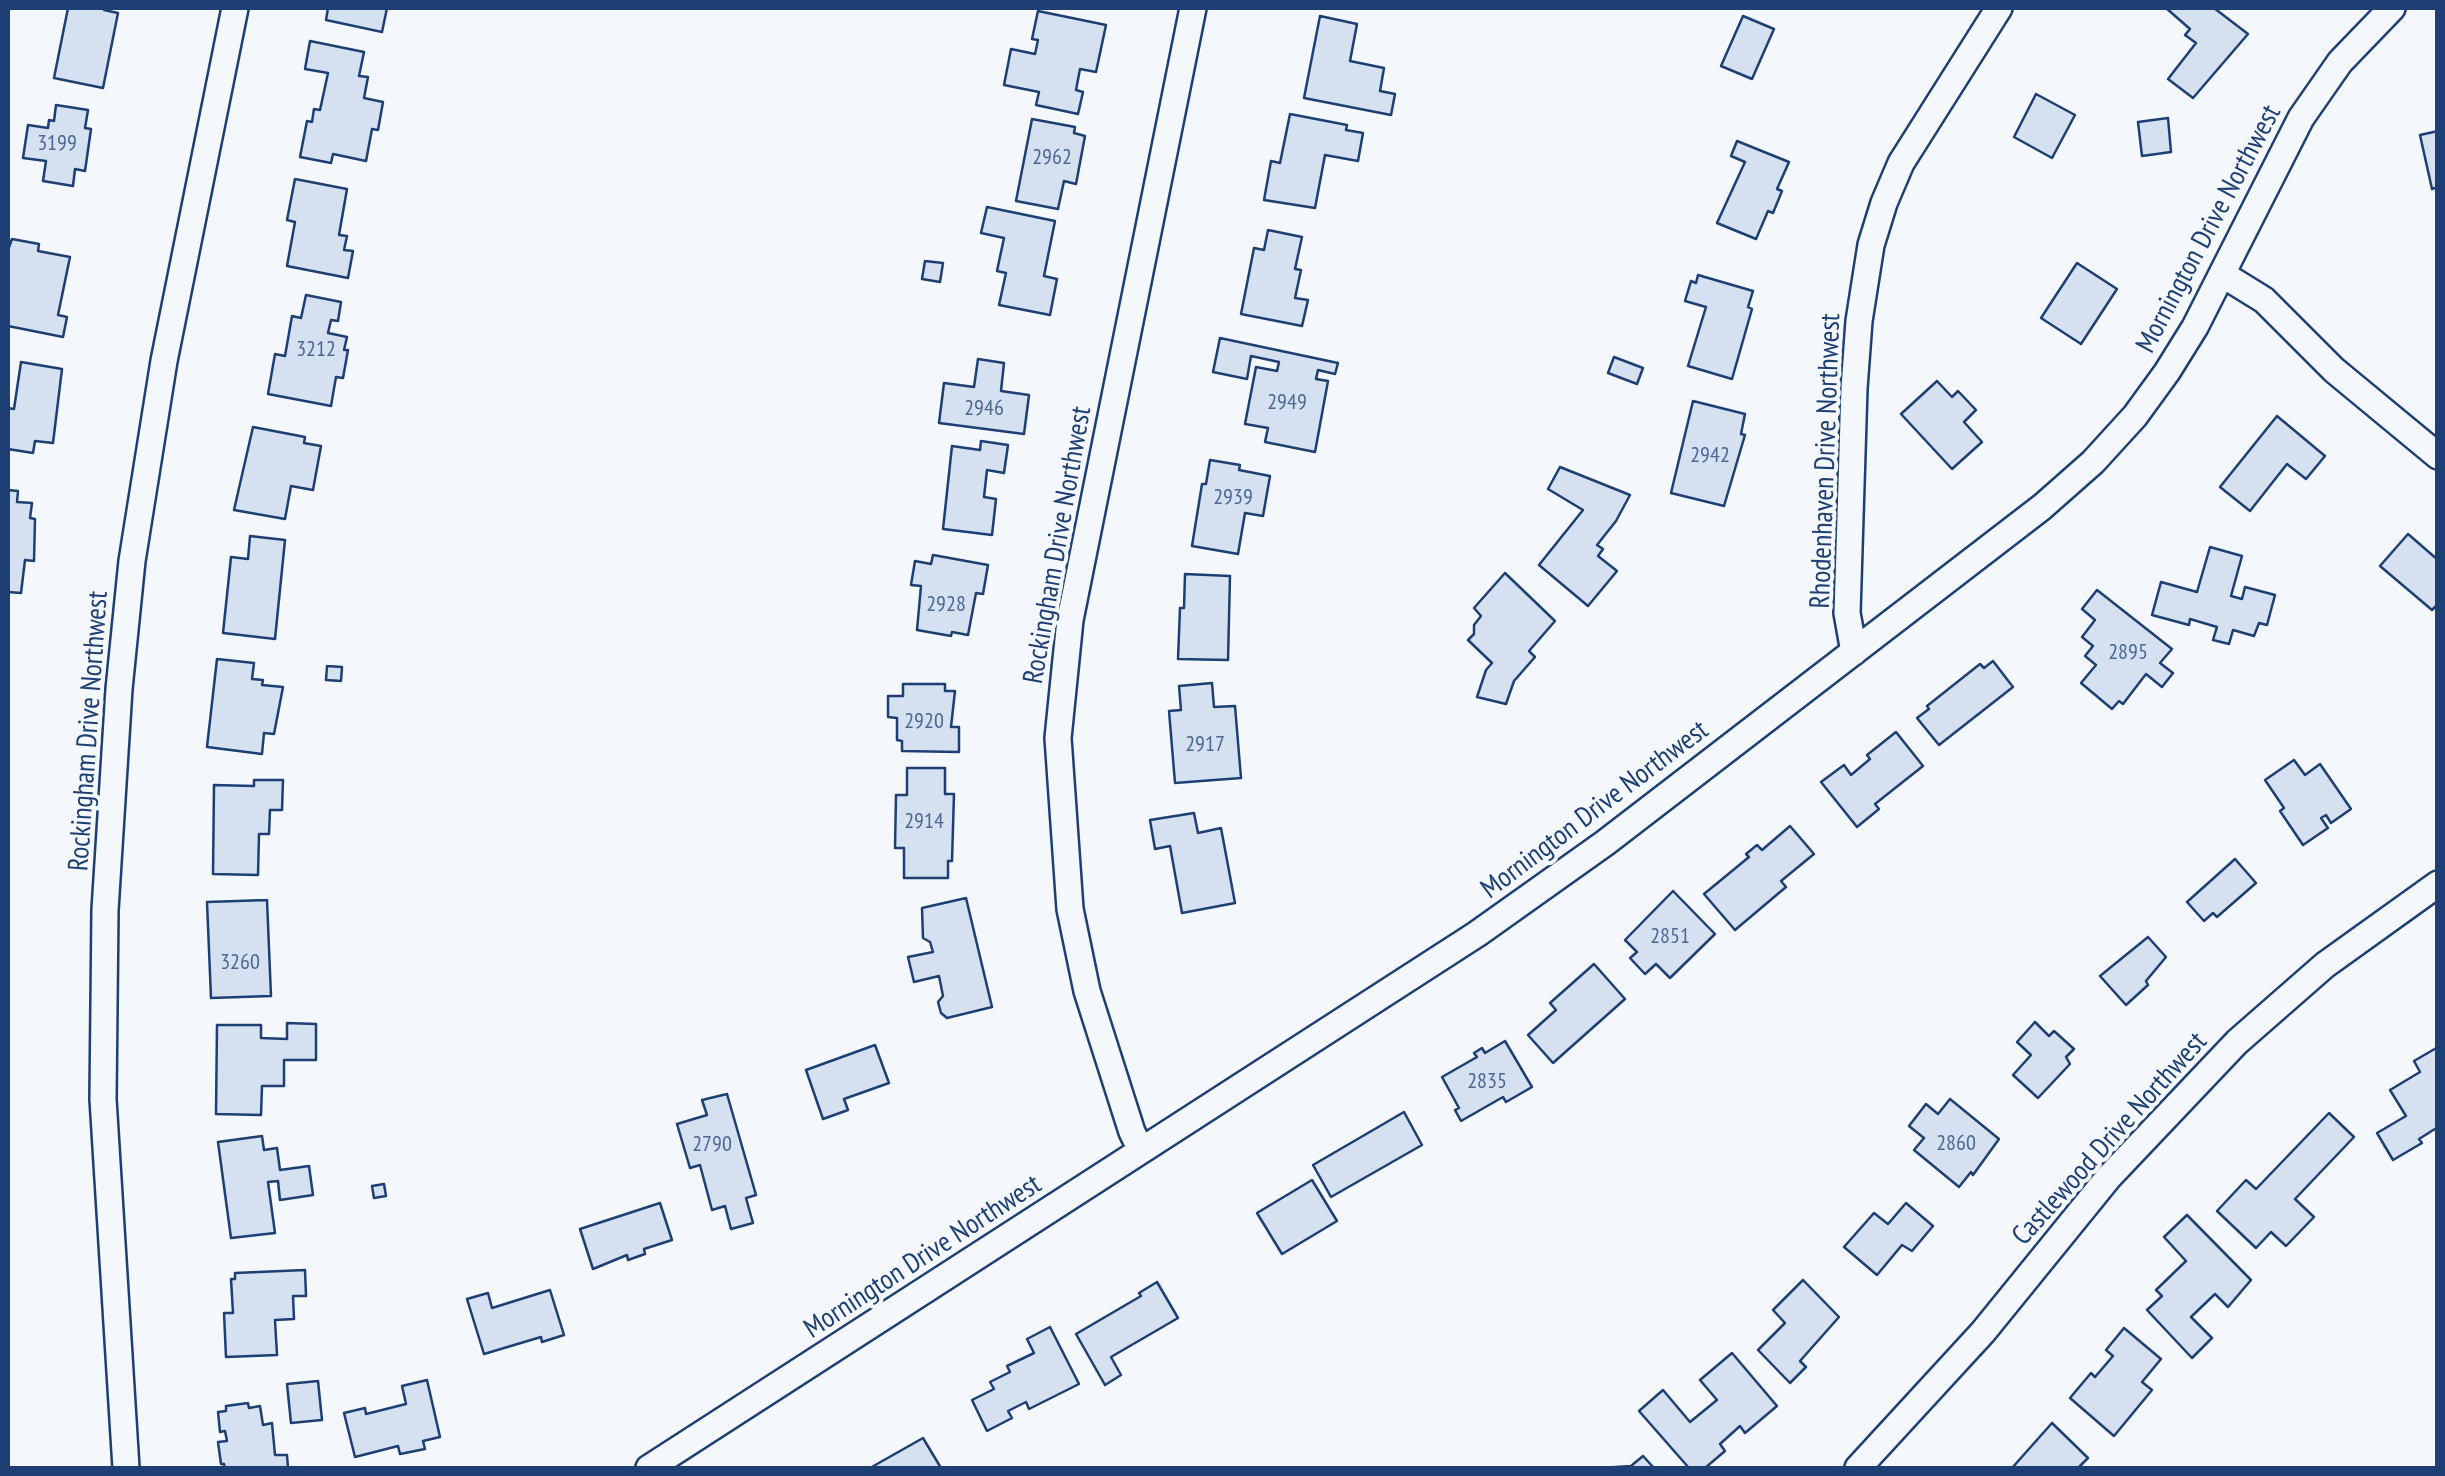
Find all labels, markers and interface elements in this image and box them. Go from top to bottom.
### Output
street label: Mornington Drive Northwest [2129,99,2289,359]
house number: 3199 [37,131,77,157]
house number: 2962 [1032,145,1072,171]
street label: Rhodenhaven Drive Northwest [1804,313,1848,609]
house number: 3212 [296,337,336,363]
house number: 2949 [1267,390,1307,416]
house number: 2946 [964,396,1004,422]
street label: Rockingham Drive Northwest [1017,404,1099,686]
house number: 2942 [1690,443,1730,469]
house number: 2939 [1213,485,1253,511]
street label: Rockingham Drive Northwest [62,590,116,872]
house number: 2928 [926,592,966,618]
house number: 2895 [2108,640,2148,666]
house number: 2920 [904,709,944,735]
street label: Mornington Drive Northwest [1475,714,1715,906]
house number: 2917 [1185,732,1225,758]
house number: 2914 [904,809,944,835]
house number: 2851 [1650,924,1690,950]
house number: 3260 [220,950,260,976]
street label: Castlewood Drive Northwest [2006,1026,2214,1252]
house number: 2835 [1467,1069,1507,1095]
house number: 2860 [1936,1131,1976,1157]
house number: 2790 [692,1132,732,1158]
street label: Mornington Drive Northwest [798,1168,1048,1346]

